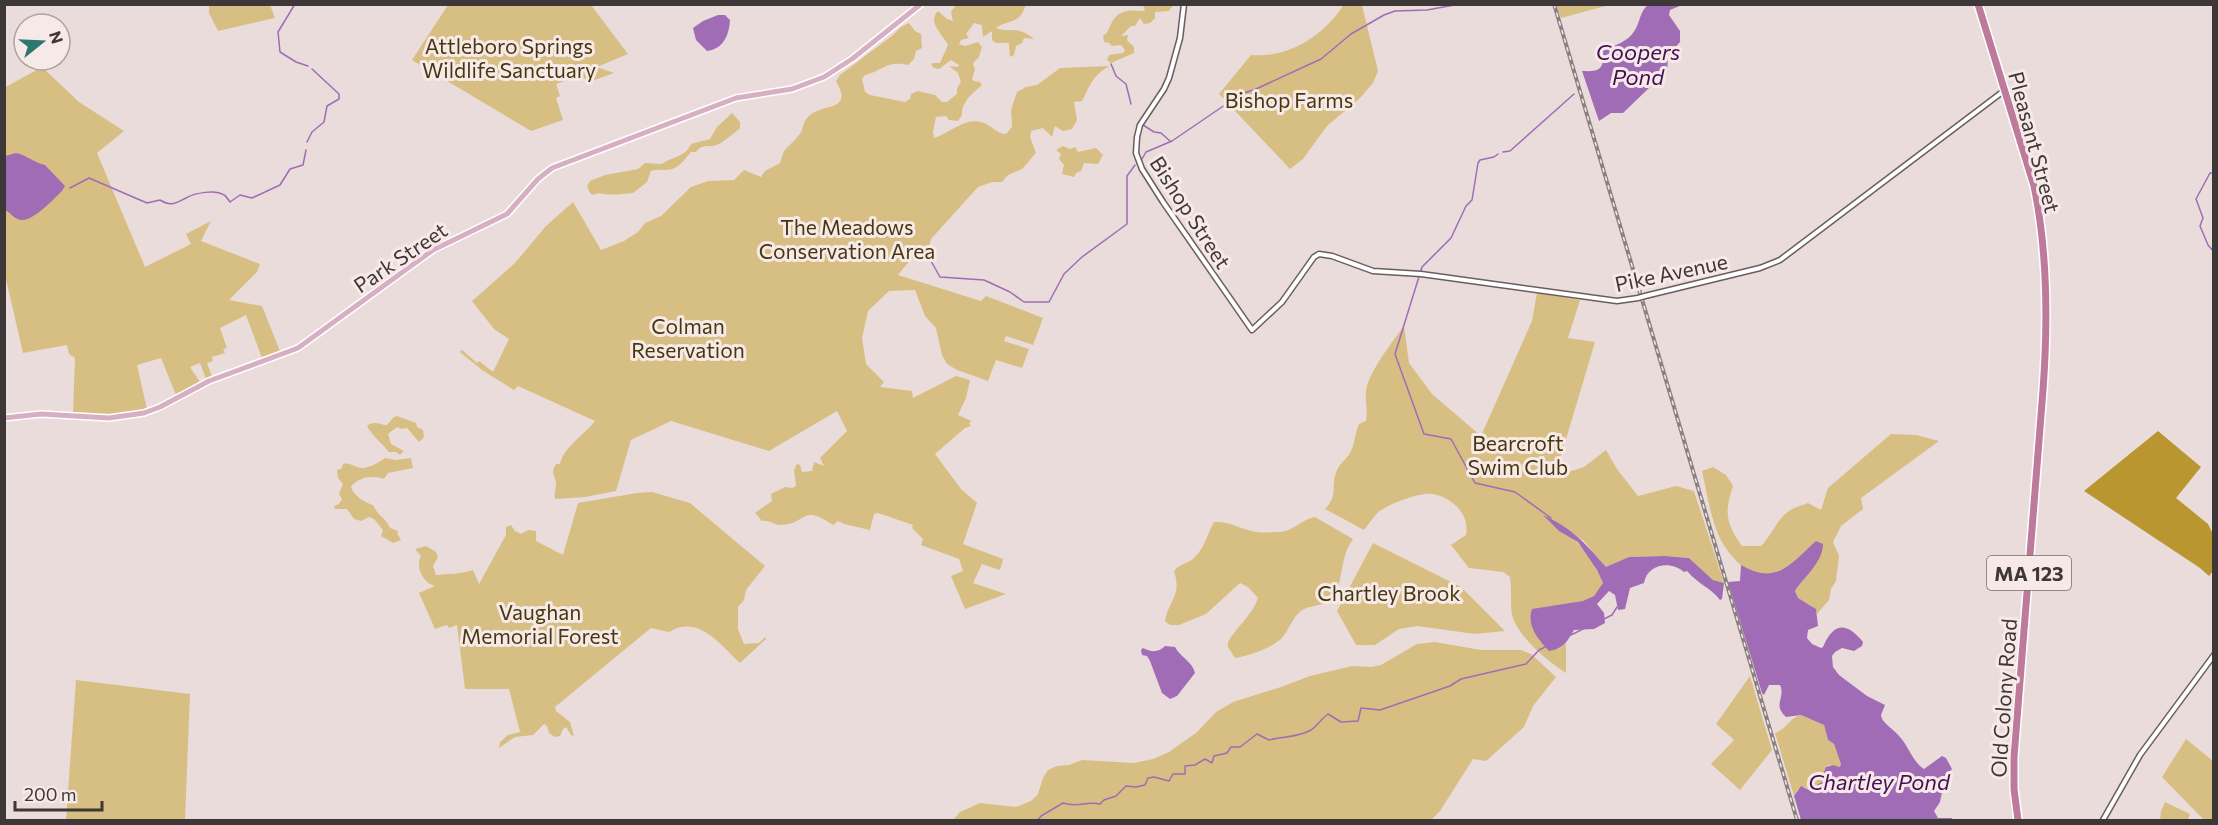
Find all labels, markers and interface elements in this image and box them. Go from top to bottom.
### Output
north arrow [12,12,72,72]
text: N [46,29,68,46]
park label: Attleboro Springs Wildlife Sanctuary [422,33,596,82]
water label: Coopers Pond [1596,38,1680,90]
street label: Pleasant Street [2004,69,2066,215]
park label: Bishop Farms [1225,87,1353,112]
street label: Bishop Street [1145,151,1237,273]
park label: The Meadows Conservation Area [759,214,935,263]
street label: Park Street [349,217,451,297]
street label: Pike Avenue [1612,248,1730,296]
park label: Colman Reservation [631,313,745,362]
park label: Bearcroft Swim Club [1468,430,1568,479]
road number: MA 123 [1987,556,2071,590]
park label: Chartley Brook [1317,580,1461,605]
park label: Vaughan Memorial Forest [461,599,619,648]
street label: Old Colony Road [1985,618,2021,778]
water label: Chartley Pond [1808,768,1951,795]
scale bar [15,774,102,812]
text: 200 m [24,783,77,805]

